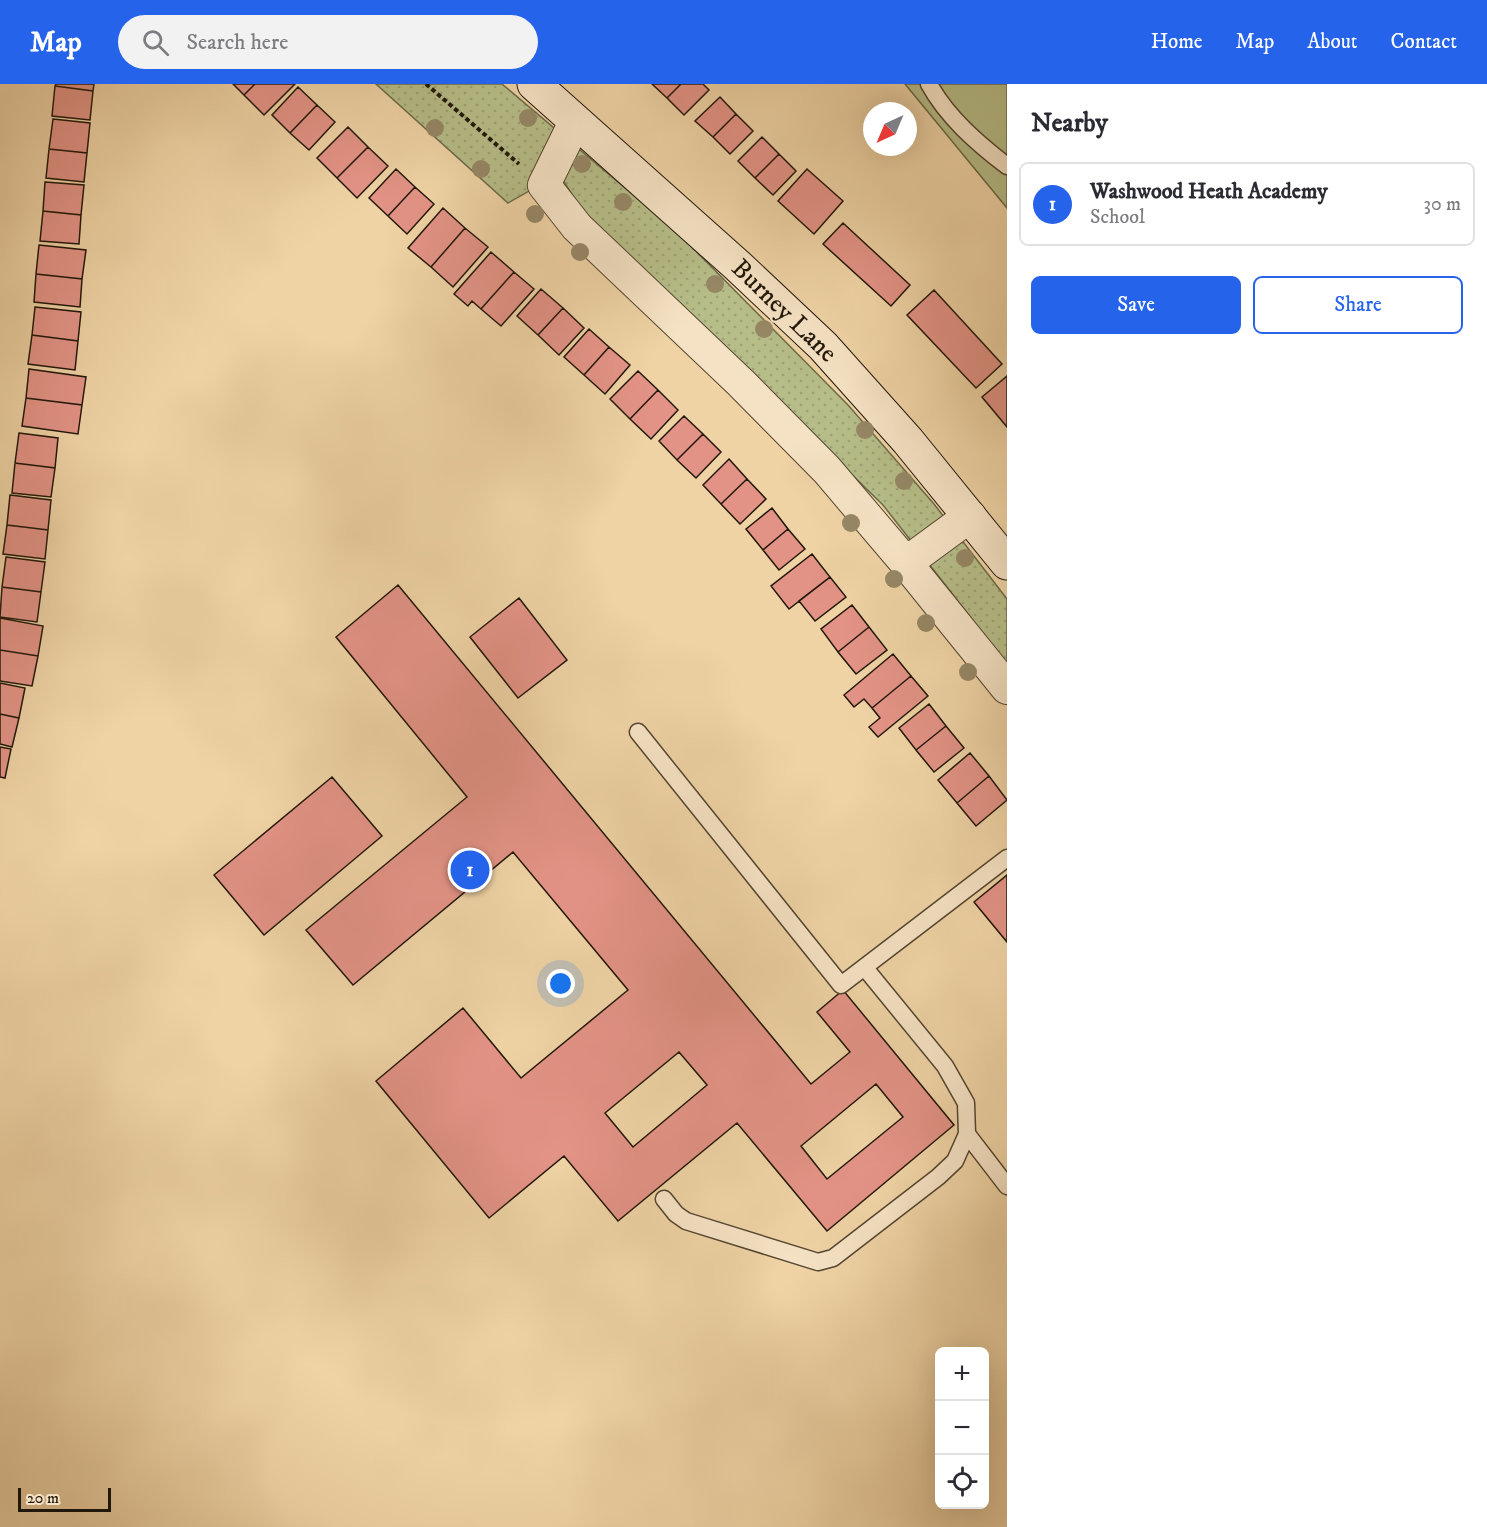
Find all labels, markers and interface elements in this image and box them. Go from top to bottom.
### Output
search box [118,15,538,69]
text: Map [30,25,82,60]
icon: search [139,26,172,59]
text: Search here [187,29,288,56]
text: Home [1151,29,1203,55]
text: Map [1236,29,1274,55]
text: About [1307,29,1358,55]
text: Contact [1391,29,1457,55]
north arrow [863,102,917,156]
text: Nearby [1031,107,1108,140]
text: Washwood Heath Academy [1090,178,1328,205]
text: 1 [1049,192,1056,217]
text: 30 m [1423,192,1461,217]
text: School [1090,205,1145,230]
street label: Burney Lane [724,252,844,370]
button: Save [1031,276,1241,334]
button: Share [1253,276,1463,334]
pin: 1 [450,848,490,892]
your location [546,969,575,998]
map controls [935,1347,989,1509]
button: + [935,1347,989,1401]
button: − [935,1401,989,1455]
button: locate [935,1455,989,1509]
scale bar [18,1485,111,1512]
text: 20 m [27,1488,59,1508]

